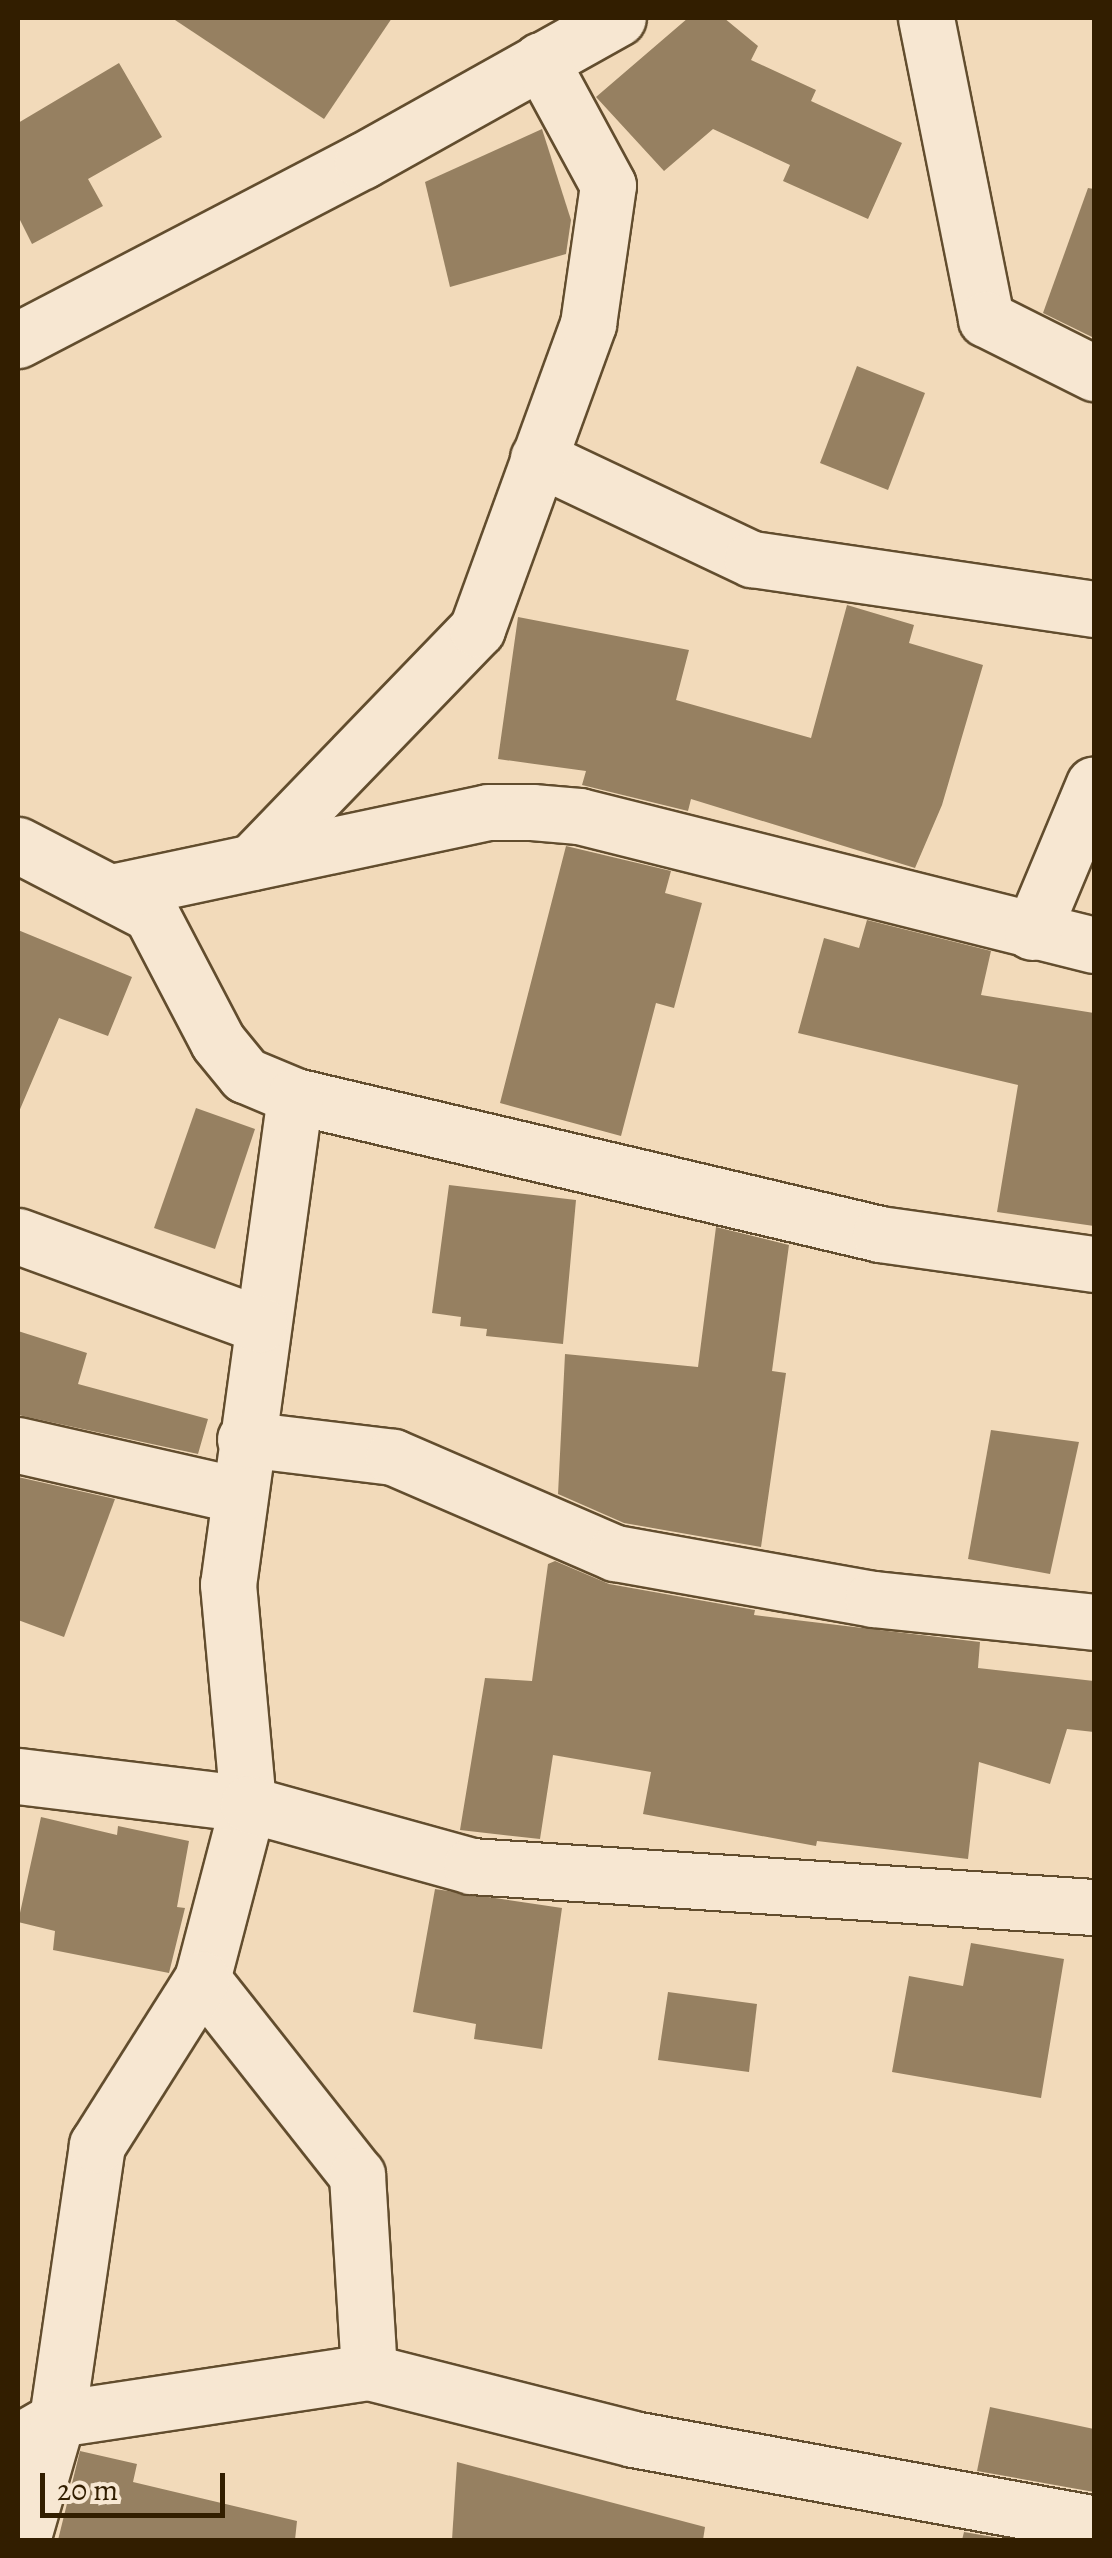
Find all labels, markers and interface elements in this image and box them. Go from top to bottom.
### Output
scale bar [45,2453,230,2515]
text: 20 m [57,2470,118,2510]

